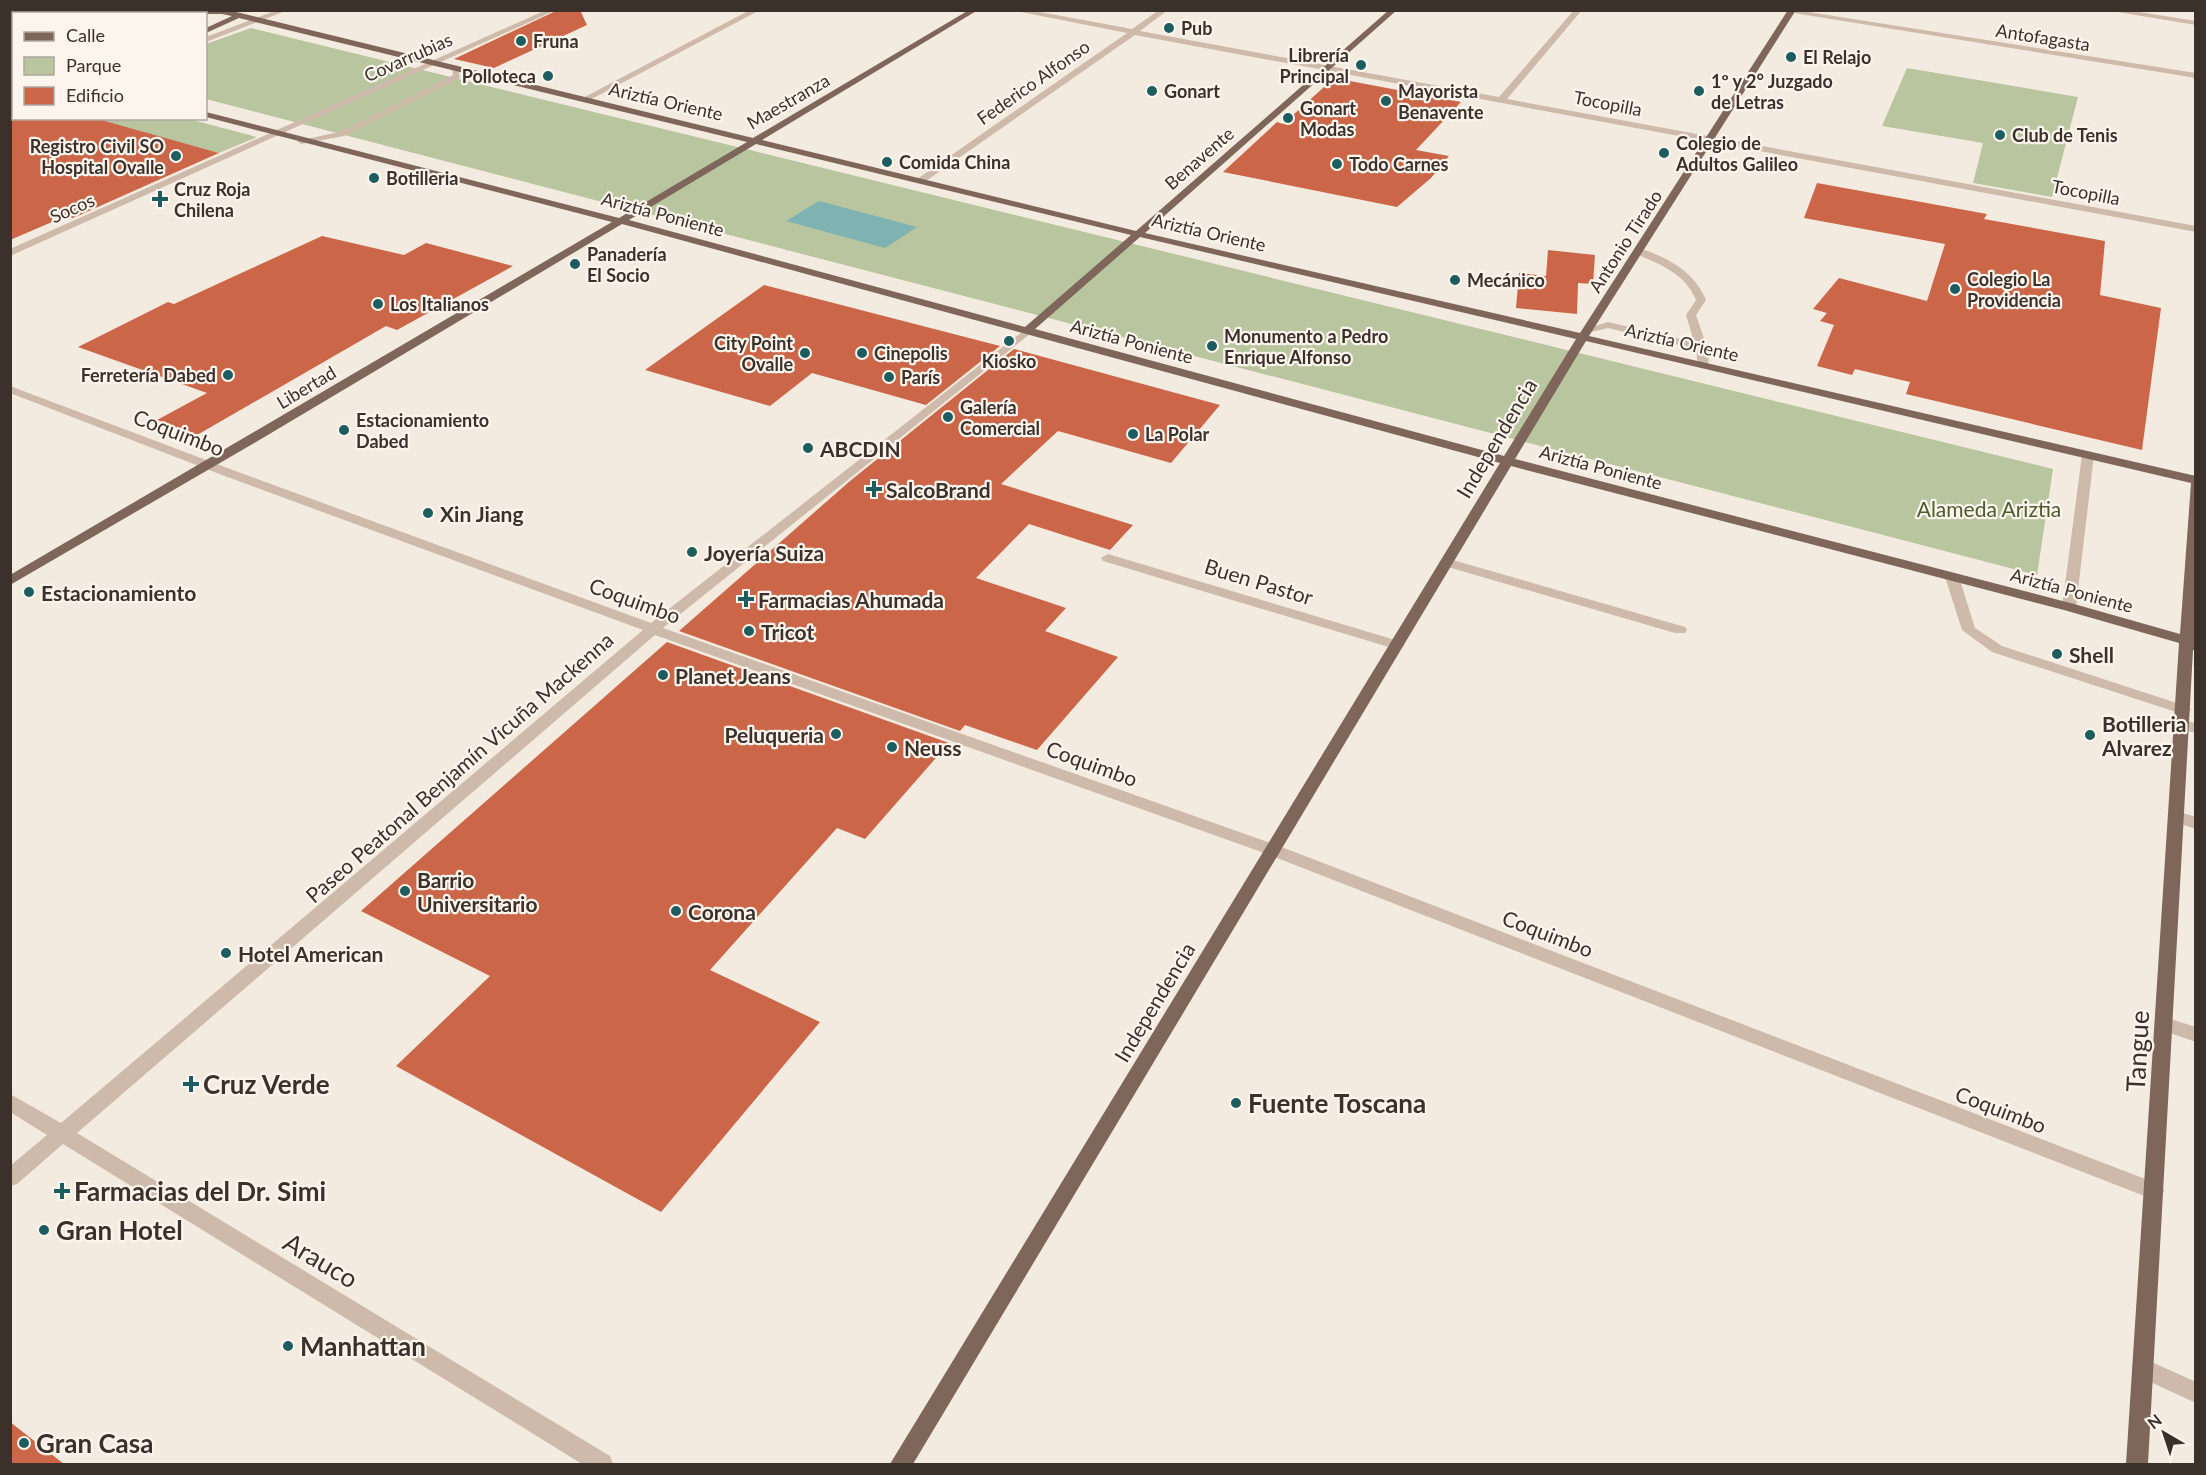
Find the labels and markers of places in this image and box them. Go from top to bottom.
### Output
place label: Pub [1181,17,1212,39]
marker: Pub [1162,21,1176,35]
place label: Fruna [533,30,579,52]
marker: Fruna [514,34,528,48]
place label: Librería Principal [1279,44,1349,87]
place label: El Relajo [1803,46,1871,68]
marker: El Relajo [1784,50,1798,64]
marker: Librería Principal [1354,58,1368,72]
place label: Polloteca [462,65,536,87]
marker: Polloteca [541,69,555,83]
place label: 1º y 2° Juzgado de Letras [1711,70,1833,113]
place label: Gonart [1164,80,1220,102]
place label: Mayorista Benavente [1398,80,1484,123]
marker: Gonart [1145,84,1159,98]
marker: 1º y 2° Juzgado de Letras [1692,84,1706,98]
marker: Mayorista Benavente [1379,94,1393,108]
place label: Gonart Modas [1300,97,1356,140]
marker: Gonart Modas [1281,111,1295,125]
place label: Club de Tenis [2012,124,2118,146]
marker: Club de Tenis [1993,128,2007,142]
place label: Colegio de Adultos Galileo [1675,132,1798,175]
place label: Registro Civil SO Hospital Ovalle [30,135,164,178]
marker: Colegio de Adultos Galileo [1657,146,1671,160]
marker: Registro Civil SO Hospital Ovalle [169,149,183,163]
place label: Comida China [899,151,1010,173]
place label: Todo Carnes [1349,153,1448,175]
marker: Comida China [880,155,894,169]
marker: Todo Carnes [1330,157,1344,171]
place label: Botilleria [386,167,458,189]
marker: Botilleria [367,171,381,185]
place label: Cruz Roja Chilena [174,178,250,221]
marker: Cruz Roja Chilena [151,190,169,208]
place label: Panadería El Socio [587,243,667,286]
marker: Panadería El Socio [568,257,582,271]
place label: Colegio La Providencia [1967,268,2061,311]
place label: Mecánico [1467,269,1545,291]
marker: Mecánico [1448,273,1462,287]
marker: Colegio La Providencia [1948,282,1962,296]
place label: Los Italianos [390,293,489,315]
marker: Los Italianos [371,297,385,311]
place label: Monumento a Pedro Enrique Alfonso [1224,325,1388,368]
place label: City Point Ovalle [714,332,793,375]
marker: Kiosko [1002,334,1016,348]
marker: Monumento a Pedro Enrique Alfonso [1205,339,1219,353]
place label: Cinepolis [874,342,948,364]
marker: City Point Ovalle [798,346,812,360]
marker: Cinepolis [855,346,869,360]
place label: Kiosko [982,350,1036,372]
place label: Ferretería Dabed [81,364,216,386]
place label: París [901,366,940,388]
marker: Ferretería Dabed [221,368,235,382]
marker: París [882,370,896,384]
place label: Galería Comercial [960,396,1040,439]
place label: Estacionamiento Dabed [356,409,489,452]
marker: Galería Comercial [941,410,955,424]
marker: Estacionamiento Dabed [337,423,351,437]
place label: La Polar [1145,423,1210,445]
marker: La Polar [1126,427,1140,441]
place label: ABCDIN [819,436,901,461]
marker: ABCDIN [801,441,815,455]
place label: SalcoBrand [886,477,991,502]
marker: SalcoBrand [867,482,881,496]
place label: Xin Jiang [440,501,524,526]
marker: Xin Jiang [421,506,435,520]
place label: Joyería Suiza [704,540,824,565]
marker: Joyería Suiza [685,545,699,559]
place label: Estacionamiento [41,580,196,605]
marker: Estacionamiento [22,585,36,599]
place label: Farmacias Ahumada [758,587,944,612]
marker: Farmacias Ahumada [739,592,753,606]
place label: Tricot [761,619,814,644]
marker: Tricot [742,624,756,638]
place label: Shell [2069,642,2114,667]
marker: Shell [2050,647,2064,661]
place label: Planet Jeans [675,663,791,688]
marker: Planet Jeans [656,668,670,682]
place label: Botilleria Alvarez [2101,711,2187,760]
place label: Peluqueria [724,722,824,747]
marker: Peluqueria [829,727,843,741]
marker: Botilleria Alvarez [2083,728,2097,742]
place label: Neuss [904,735,961,760]
marker: Neuss [885,740,899,754]
place label: Barrio Universitario [417,867,537,916]
marker: Barrio Universitario [398,884,412,898]
place label: Corona [688,899,756,924]
marker: Corona [669,904,683,918]
place label: Hotel American [238,941,383,966]
marker: Hotel American [219,946,233,960]
place label: Cruz Verde [203,1068,330,1100]
marker: Cruz Verde [184,1077,198,1091]
place label: Fuente Toscana [1248,1087,1426,1119]
marker: Fuente Toscana [1229,1096,1243,1110]
place label: Farmacias del Dr. Simi [74,1175,326,1207]
marker: Farmacias del Dr. Simi [55,1184,69,1198]
place label: Gran Hotel [56,1214,183,1246]
marker: Gran Hotel [37,1223,51,1237]
place label: Manhattan [300,1330,426,1362]
marker: Manhattan [281,1339,295,1353]
place label: Gran Casa [36,1427,153,1459]
marker: Gran Casa [17,1436,31,1450]

